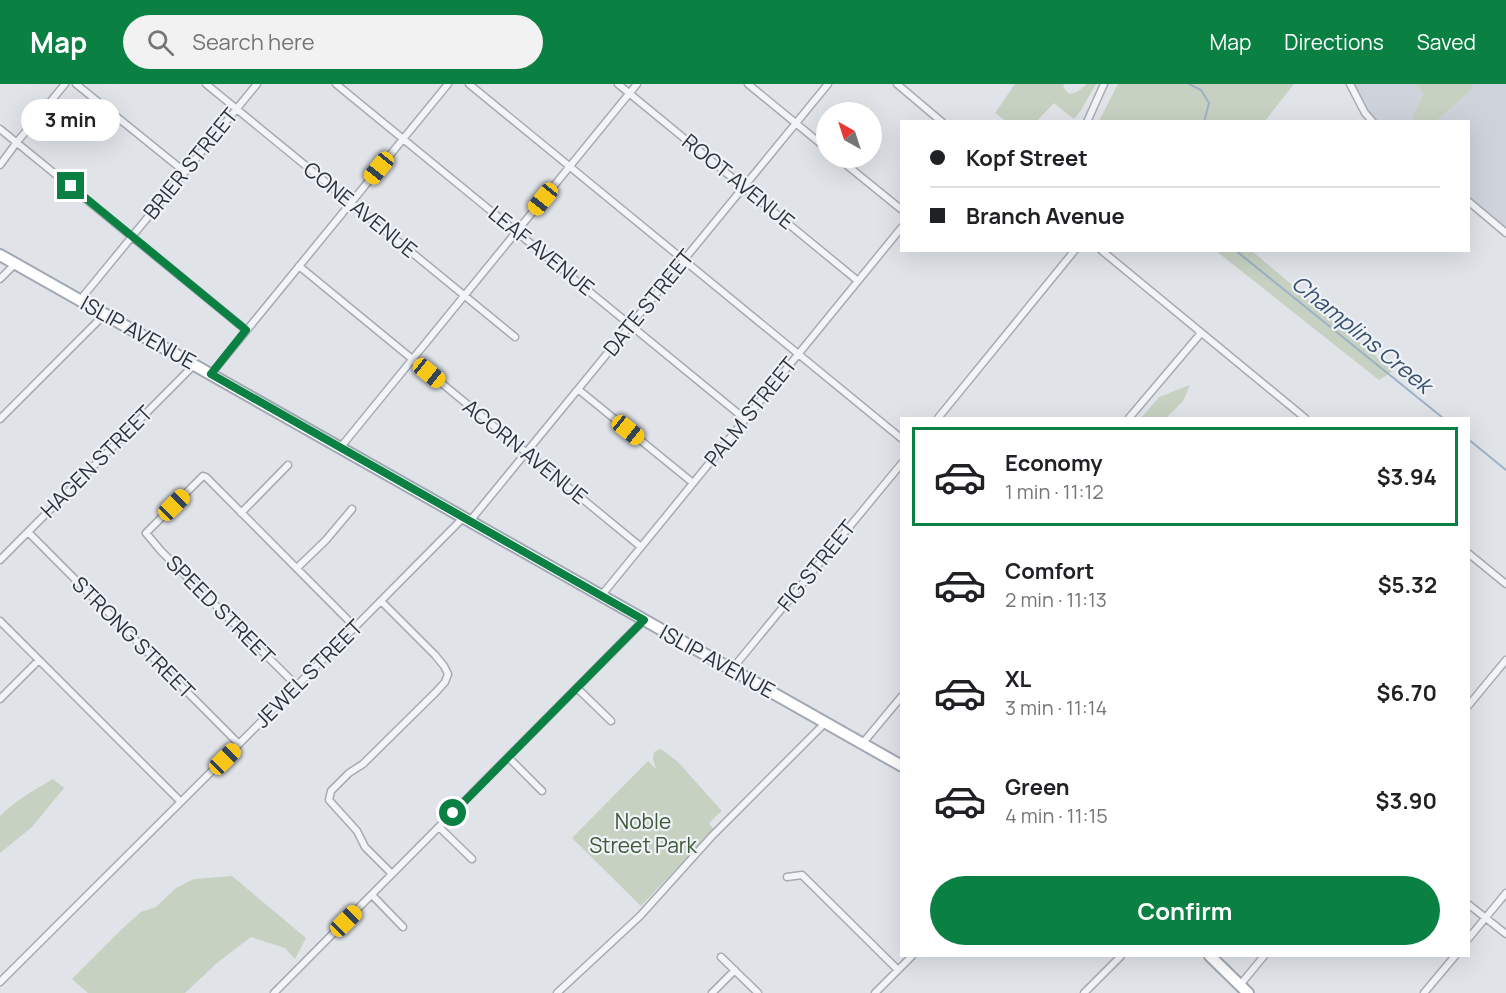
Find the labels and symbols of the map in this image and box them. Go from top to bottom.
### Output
callout: 3 min [22,99,121,141]
street label: BRIER STREET [137,101,244,225]
north arrow [816,102,882,168]
street label: ROOT AVENUE [677,127,801,235]
car [361,148,397,188]
street label: CONE AVENUE [298,155,423,264]
route end [57,172,84,199]
car [525,179,561,219]
street label: LEAF AVENUE [483,199,600,301]
street label: DATE STREET [597,243,700,362]
water label: Champlins Creek [1286,268,1441,402]
street label: ISLIP AVENUE [76,289,201,375]
street label: PALM STREET [698,351,803,472]
car [409,355,449,391]
street label: ACORN AVENUE [458,392,594,510]
street label: HAGEN STREET [34,399,159,523]
car [608,412,648,448]
car [155,486,193,524]
street label: FIG STREET [771,514,862,617]
street label: SPEED STREET [160,549,282,670]
street label: STRONG STREET [66,570,201,705]
street label: JEWEL STREET [248,613,369,734]
street label: ISLIP AVENUE [655,618,780,704]
car [206,740,244,778]
route start [439,799,466,826]
park label: Noble Street Park [589,807,697,859]
car [327,902,365,940]

